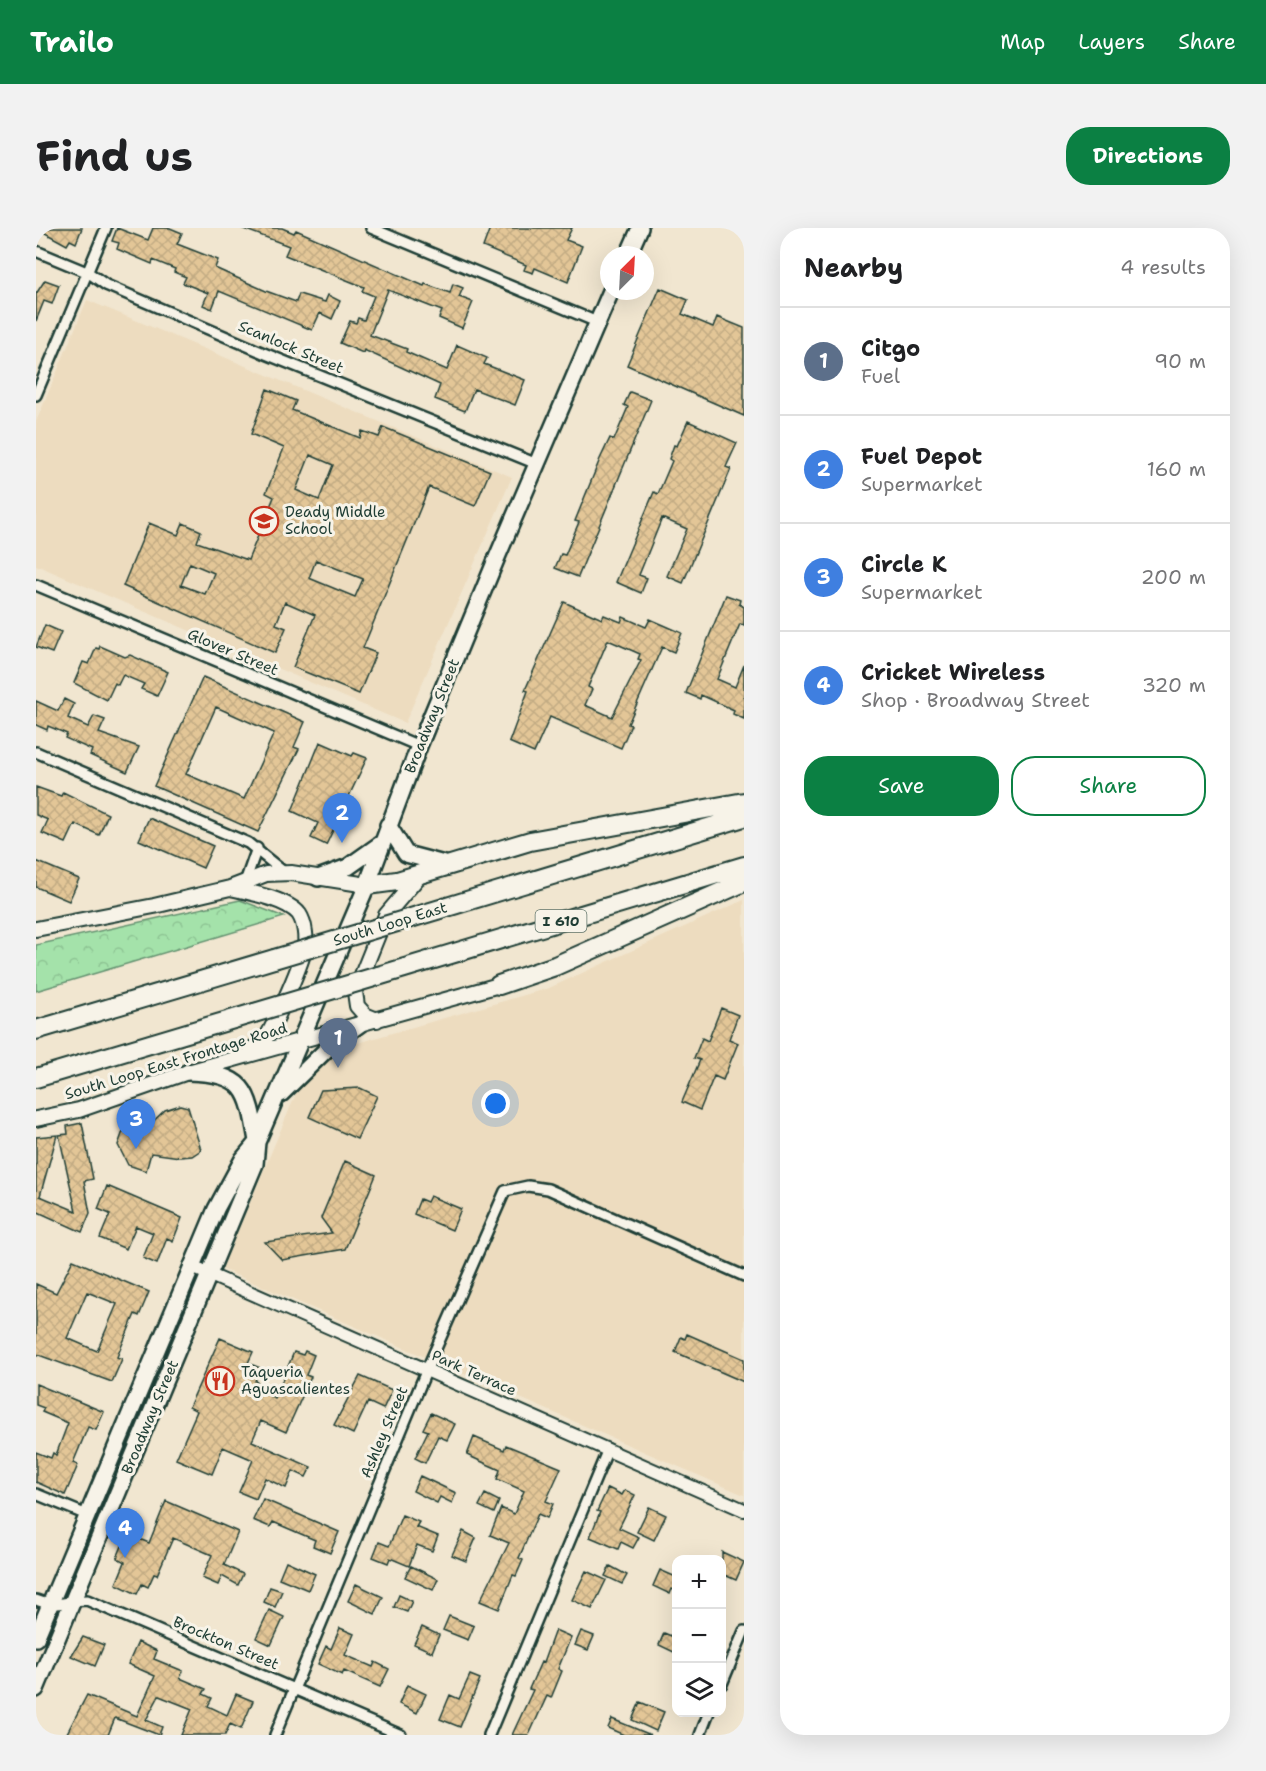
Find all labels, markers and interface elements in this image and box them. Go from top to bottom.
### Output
text: Trailo [30,23,114,61]
text: Map [1000,28,1045,56]
text: Layers [1078,28,1145,56]
text: Share [1178,28,1236,56]
button: Directions [1066,127,1230,185]
text: Find us [36,128,193,184]
north arrow [600,246,654,300]
text: Nearby [804,250,903,285]
text: 4 results [1120,254,1206,280]
street label: Scanlock Street [235,316,347,378]
text: Citgo [861,334,920,363]
text: 1 [819,348,828,374]
text: 90 m [1154,348,1206,374]
text: Fuel [861,363,900,389]
text: Fuel Depot [861,442,982,471]
text: 2 [817,456,831,482]
text: 160 m [1147,456,1206,482]
text: Supermarket [861,471,983,497]
place label: Deady Middle School [285,502,386,539]
school or university icon: Deady Middle School [248,505,280,537]
text: Circle K [861,550,947,579]
text: 3 [817,564,831,590]
text: 200 m [1141,564,1206,590]
text: Supermarket [861,579,983,605]
street label: Glover Street [185,624,281,680]
street label: Broadway Street [400,656,464,776]
text: Cricket Wireless [861,658,1045,687]
text: 4 [817,672,831,698]
text: 320 m [1142,672,1206,698]
text: Shop · Broadway Street [861,687,1090,713]
button: Save [804,756,999,816]
button: Share [1011,756,1206,816]
pin: 2 [322,794,362,843]
street label: South Loop East [330,897,450,951]
road number: I 610 [536,910,586,932]
street label: South Loop East Frontage Road [62,1017,290,1104]
pin: 1 [318,1018,358,1068]
your location [481,1089,510,1118]
pin: 3 [116,1100,156,1149]
street label: Park Terrace [428,1345,520,1401]
street label: Broadway Street [117,1357,183,1477]
place label: Taqueria Aguascalientes [241,1362,350,1399]
restaurant icon: Taqueria Aguascalientes [204,1365,236,1397]
street label: Ashley Street [356,1383,412,1481]
pin: 4 [106,1508,145,1558]
map controls [672,1555,726,1717]
button: + [672,1555,726,1609]
button: − [672,1609,726,1663]
street label: Brockton Street [170,1612,282,1674]
button: layers [672,1663,726,1717]

